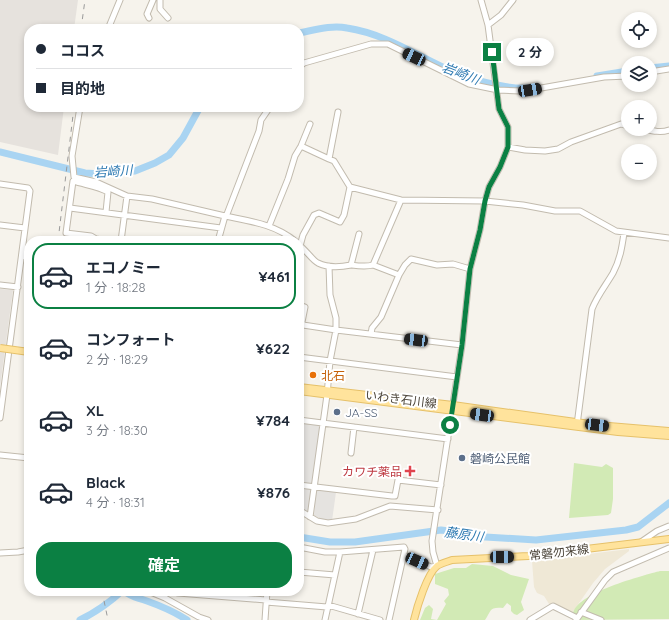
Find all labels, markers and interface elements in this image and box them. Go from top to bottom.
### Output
map controls [621,12,657,180]
button: locate [621,12,657,48]
callout: 2 分 [506,38,554,66]
text: ココス [60,41,105,60]
route end [483,43,501,61]
text: 2 分 [518,44,542,60]
car [401,46,427,68]
button: layers [621,56,657,92]
water label: 岩崎川 [440,59,484,88]
text: 目的地 [60,79,105,98]
car [517,82,543,98]
button: + [621,100,657,136]
button: − [621,144,657,180]
water label: 岩崎川 [93,162,135,180]
icon: car [38,258,74,294]
text: エコノミー [86,258,161,277]
text: ¥461 [258,267,290,286]
text: 1 分 · 18:28 [86,279,145,295]
icon: car [38,330,74,366]
text: コンフォート [86,330,176,349]
car [403,333,429,347]
text: ¥622 [256,339,290,358]
text: 2 分 · 18:29 [86,351,148,367]
place label: 北石 [321,368,345,383]
marker: 北石 [308,370,318,380]
street label: いわき石川線 [364,387,438,411]
text: XL [86,401,104,420]
icon: car [38,402,74,438]
place label: JA-SS [345,405,378,420]
marker: JA-SS [332,407,342,417]
car [469,407,495,423]
text: ¥784 [256,411,290,430]
route start [441,416,459,434]
car [584,418,610,432]
text: 3 分 · 18:30 [86,422,148,438]
place label: 磐崎公民館 [470,451,530,466]
marker: 磐崎公民館 [457,453,467,463]
place label: カワチ薬品 [342,464,402,479]
marker: カワチ薬品 [405,466,415,476]
text: Black [86,473,126,492]
icon: car [38,474,74,510]
text: ¥876 [257,483,290,502]
text: 4 分 · 18:31 [86,494,145,510]
water label: 藤原川 [444,523,486,545]
street label: 常磐勿来線 [528,541,590,563]
button: 確定 [36,542,292,588]
car [404,551,430,571]
car [490,551,514,563]

